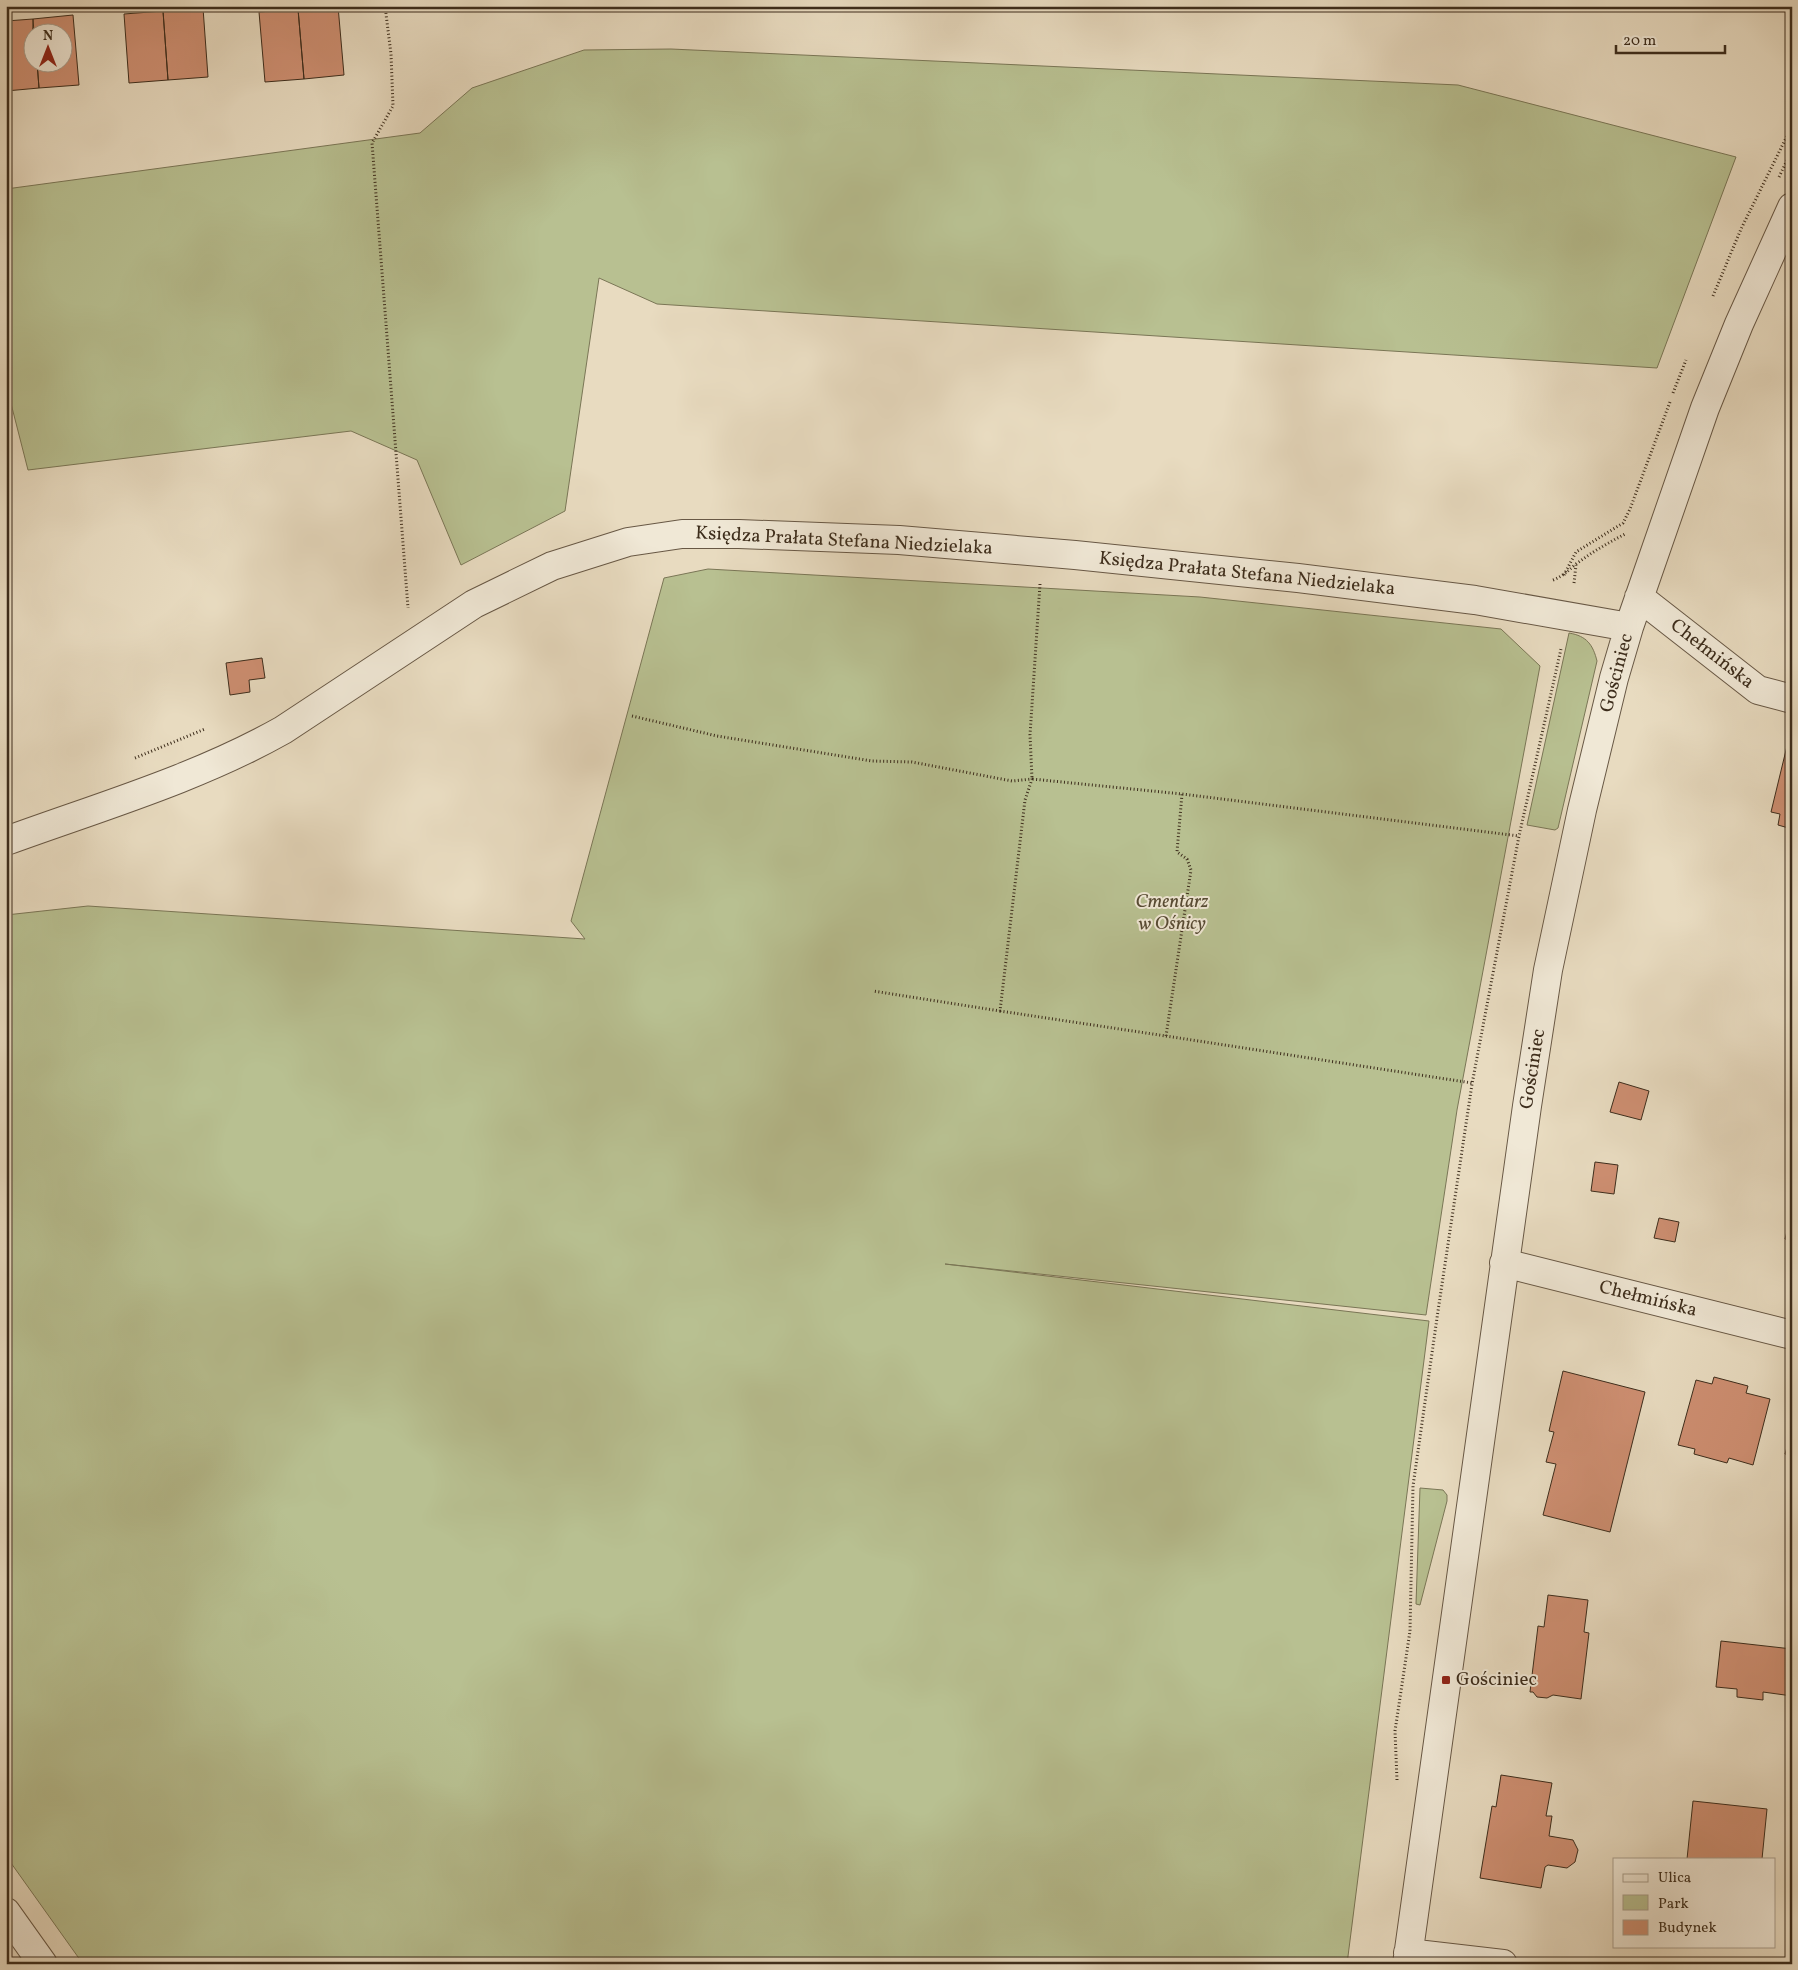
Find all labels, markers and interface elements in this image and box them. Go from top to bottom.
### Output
north arrow [22,22,72,72]
scale bar [1616,22,1724,54]
text: N [43,27,53,46]
text: 20 m [1623,31,1656,52]
street label: Księdza Prałata Stefana Niedzielaka [695,520,993,562]
street label: Księdza Prałata Stefana Niedzielaka [1098,546,1396,602]
street label: Chełmińska [1664,613,1760,695]
street label: Gościniec [1594,631,1640,715]
park label: Cmentarz w Ośnicy [1136,889,1209,937]
street label: Gościniec [1514,1027,1552,1111]
street label: Chełmińska [1596,1274,1700,1324]
place label: Gościniec [1456,1667,1537,1693]
marker: Gościniec [1440,1674,1452,1686]
legend [1613,1858,1776,1948]
text: Ulica [1658,1868,1691,1889]
text: Park [1658,1894,1689,1915]
text: Budynek [1658,1918,1717,1939]

